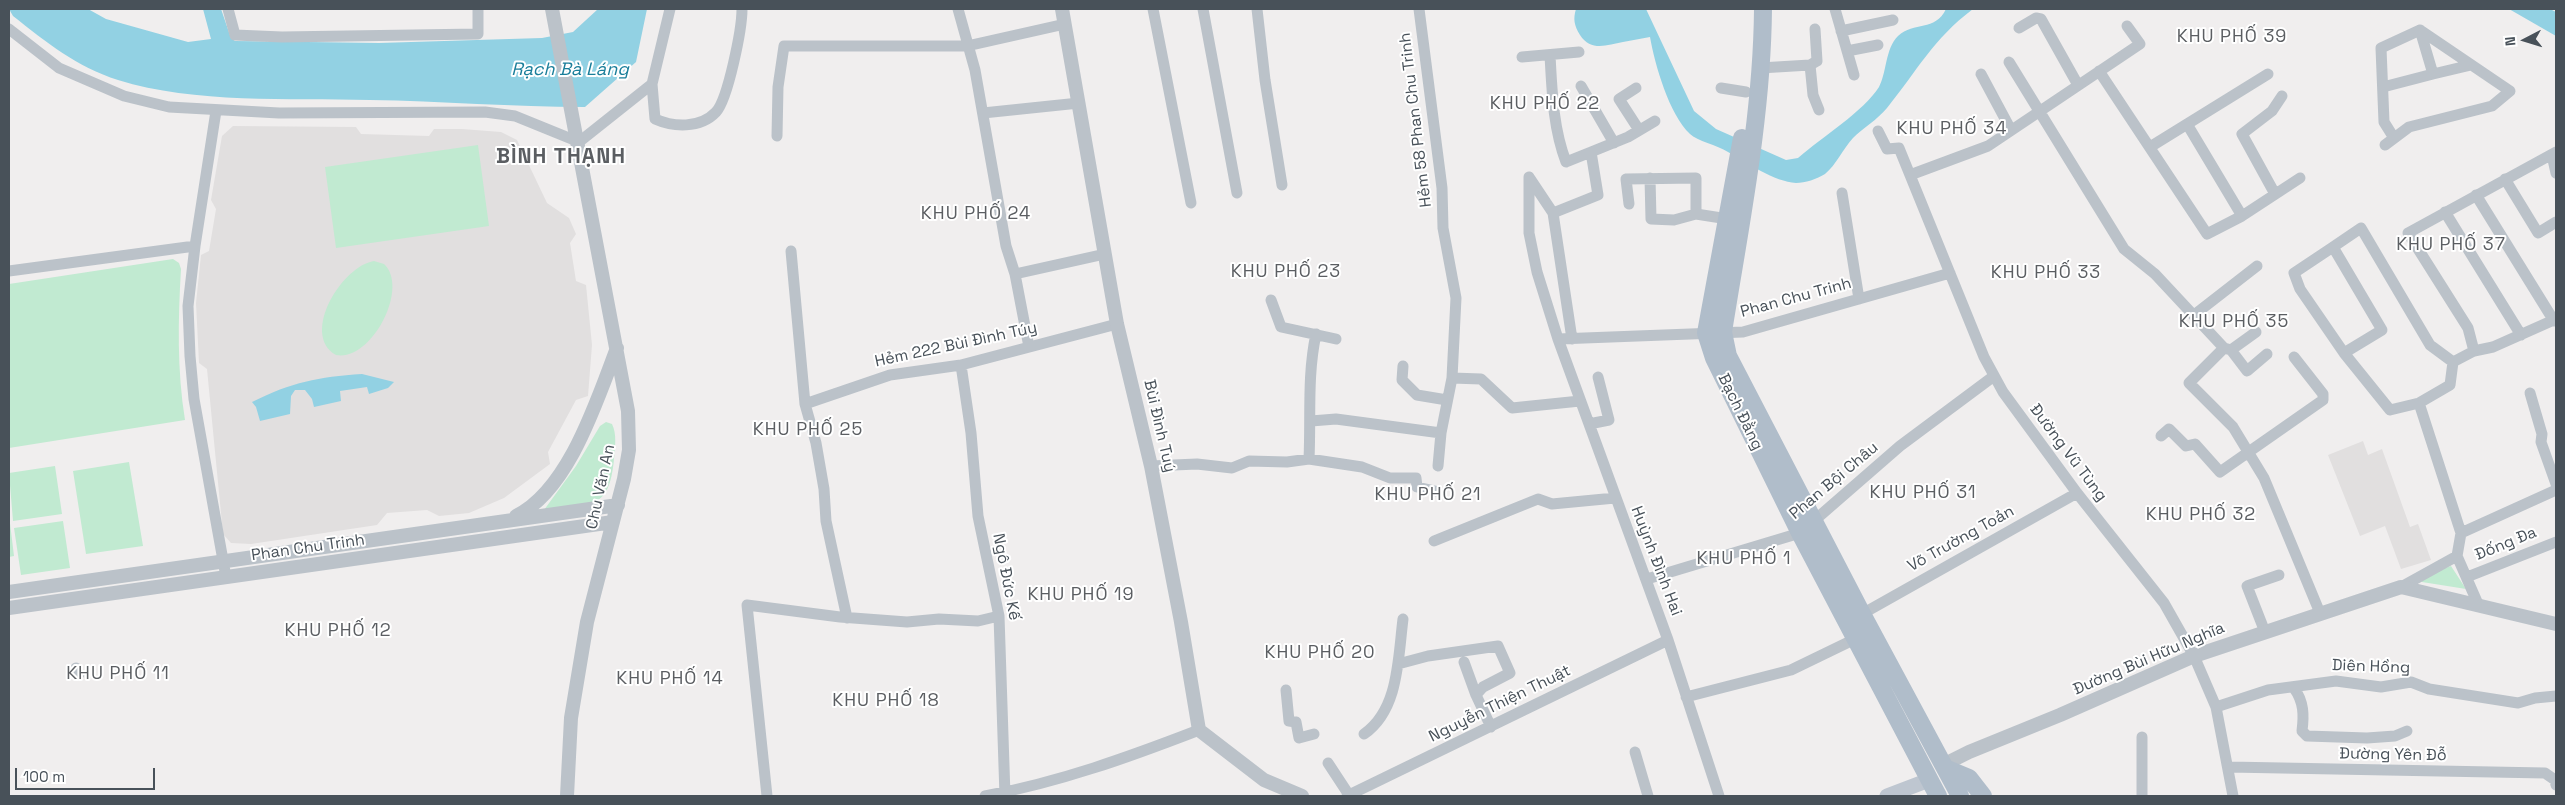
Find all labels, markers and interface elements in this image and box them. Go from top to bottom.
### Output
north arrow [2500,15,2550,65]
district label: KHU PHỐ 39 [2175,26,2289,48]
street label: Hẻm 58 Phan Chu Trinh [1396,32,1436,208]
text: N [2501,36,2519,47]
water label: Rạch Bà Láng [511,59,629,81]
district label: KHU PHỐ 22 [1489,93,1601,115]
district label: KHU PHỐ 34 [1895,118,2009,140]
district label: BÌNH THẠNH [495,144,627,170]
district label: KHU PHỐ 24 [920,203,1032,225]
district label: KHU PHỐ 37 [2395,234,2507,256]
district label: KHU PHỐ 23 [1230,261,1342,283]
district label: KHU PHỐ 33 [1990,262,2102,284]
street label: Phan Chu Trinh [1738,274,1854,322]
district label: KHU PHỐ 35 [2178,311,2290,333]
street label: Hẻm 222 Bùi Đình Túy [873,318,1039,372]
street label: Bạch Đằng [1713,371,1767,453]
street label: Bùi Đình Tuý [1139,378,1179,474]
street label: Đường Vũ Tùng [2025,401,2111,505]
district label: KHU PHỐ 25 [752,419,864,441]
street label: Phan Bội Châu [1786,438,1882,524]
street label: Chu Văn An [583,443,619,531]
district label: KHU PHỐ 31 [1868,482,1978,504]
district label: KHU PHỐ 21 [1373,484,1483,506]
street label: Võ Trường Toản [1904,502,2018,576]
street label: Huỳnh Đình Hai [1626,504,1686,618]
district label: KHU PHỐ 32 [2145,504,2257,526]
street label: Đống Đa [2473,523,2539,565]
street label: Phan Chu Trinh [250,531,366,565]
street label: Ngô Đức Kế [988,532,1024,622]
district label: KHU PHỐ 1 [1695,548,1793,570]
district label: KHU PHỐ 19 [1026,584,1136,606]
street label: Đường Bùi Hữu Nghĩa [2071,618,2227,700]
district label: KHU PHỐ 12 [283,620,393,642]
district label: KHU PHỐ 20 [1263,642,1377,664]
street label: Diên Hồng [2331,656,2411,678]
street label: Nguyễn Thiện Thuật [1426,661,1574,747]
district label: KHU PHỐ 11 [65,663,171,685]
district label: KHU PHỐ 14 [615,668,725,690]
district label: KHU PHỐ 18 [831,690,941,712]
street label: Đường Yên Đỗ [2339,744,2447,766]
scale bar [18,758,158,790]
text: 100 m [23,767,65,786]

